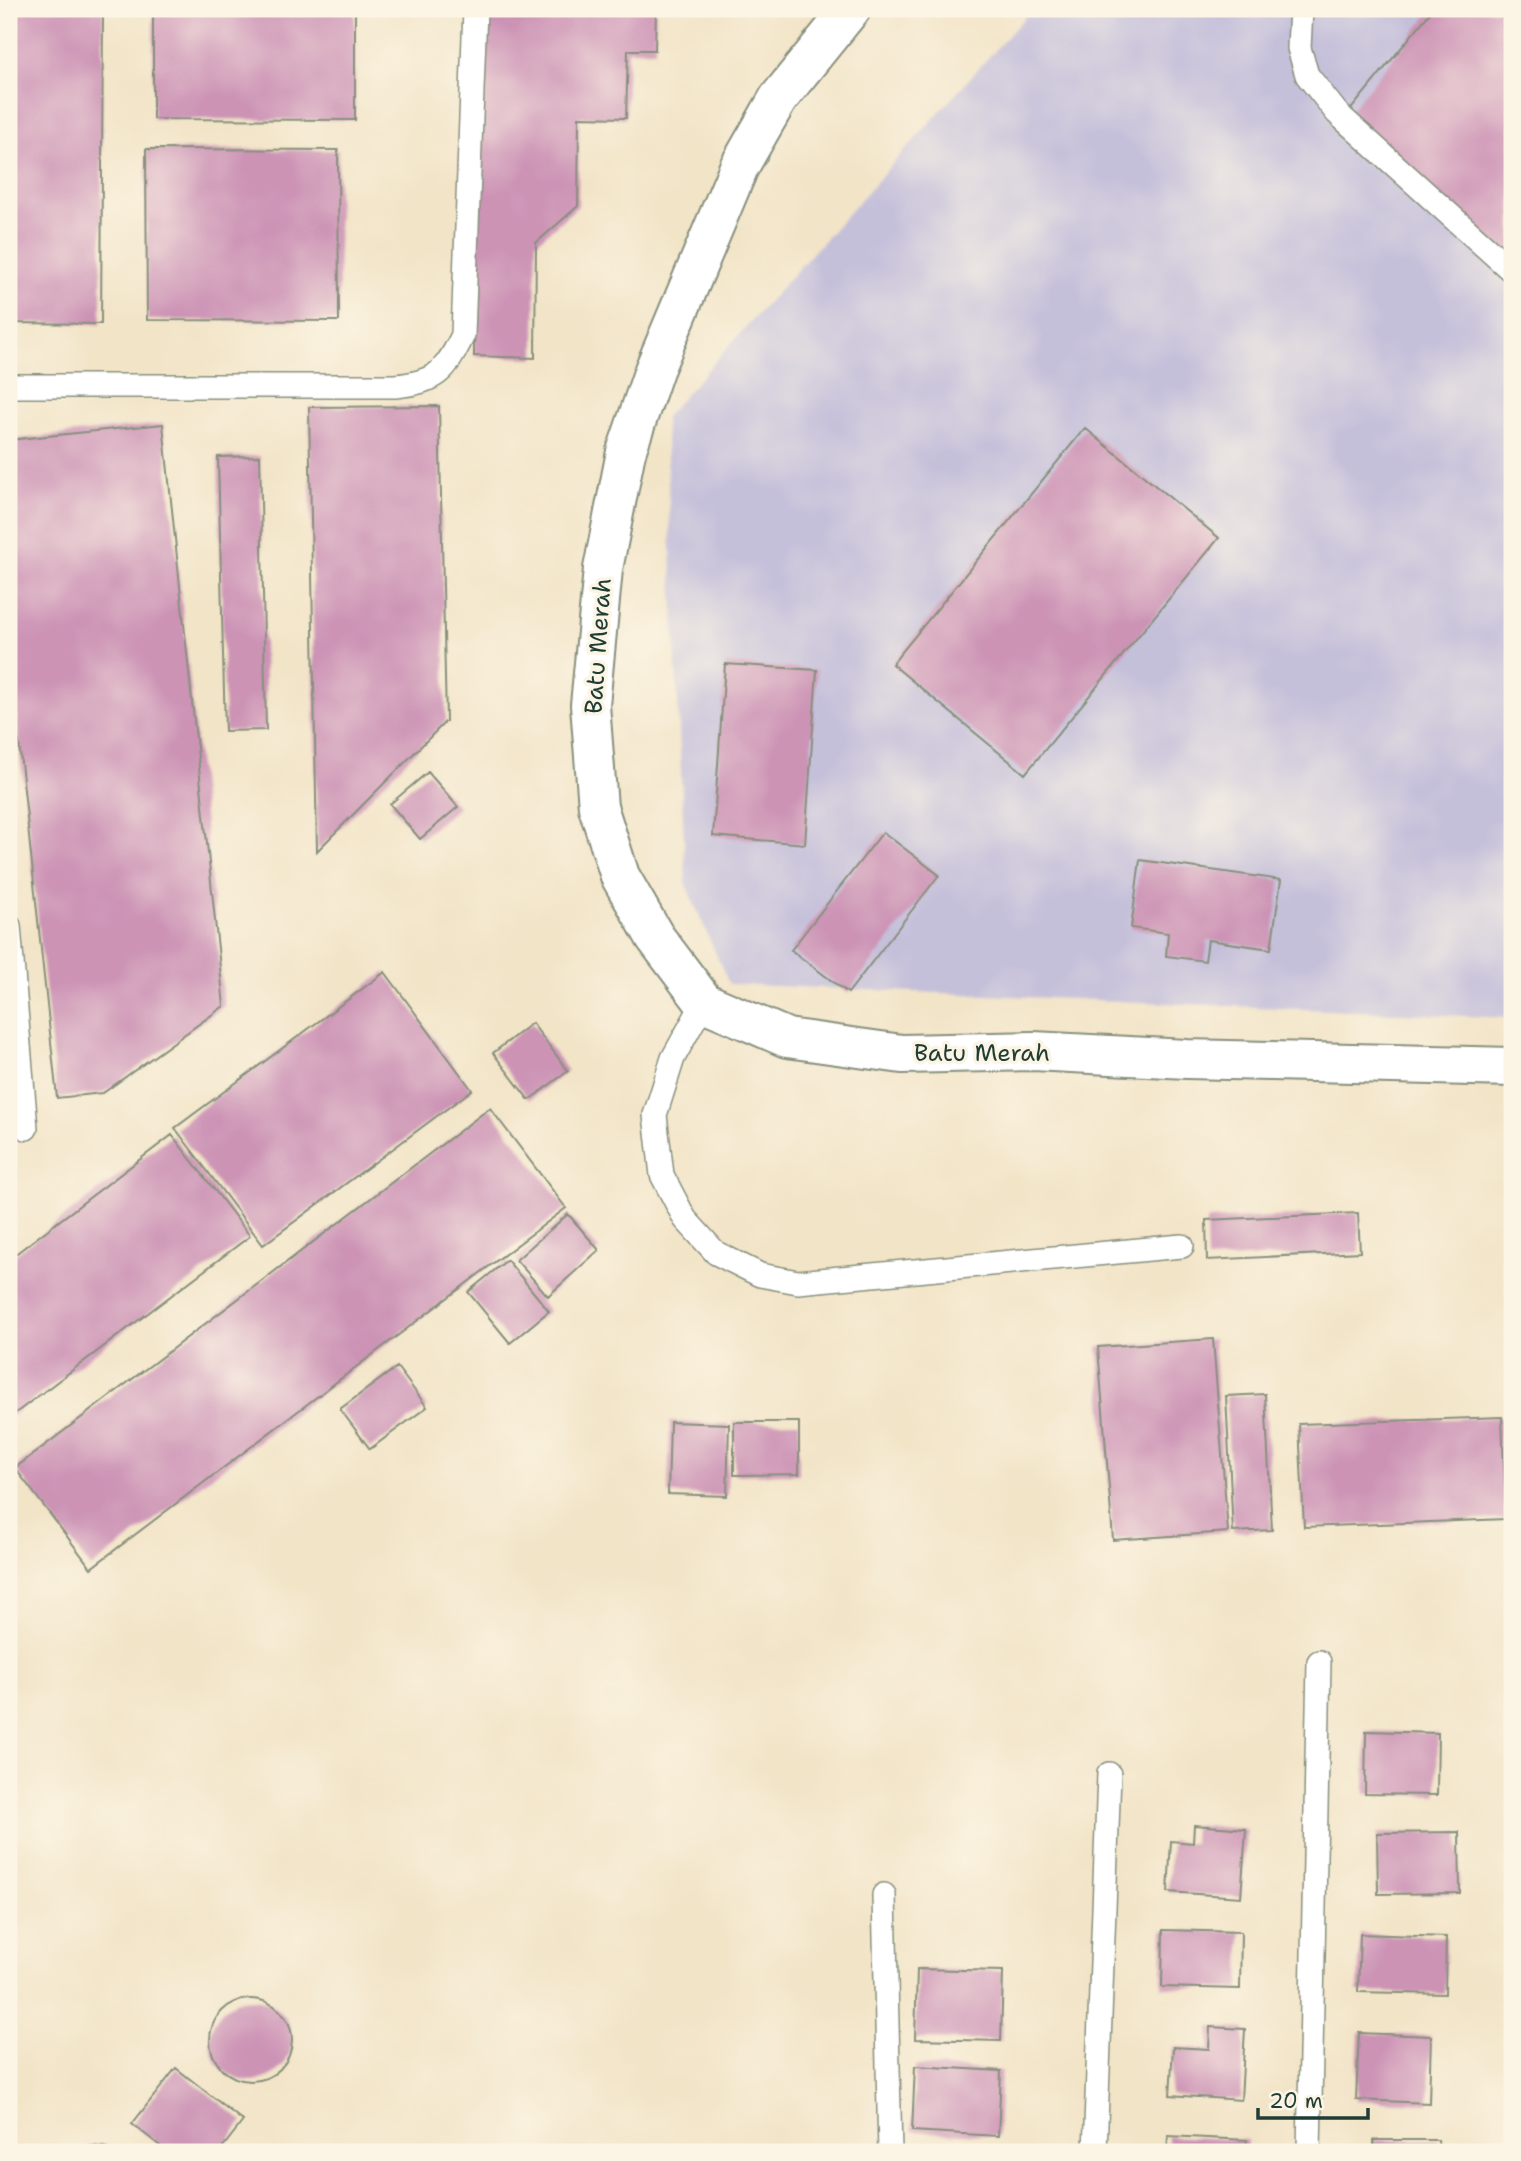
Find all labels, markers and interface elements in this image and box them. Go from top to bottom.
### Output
street label: Batu Merah [577,577,619,715]
street label: Batu Merah [914,1037,1050,1069]
scale bar [1258,2077,1369,2121]
text: 20 m [1269,2087,1323,2115]

